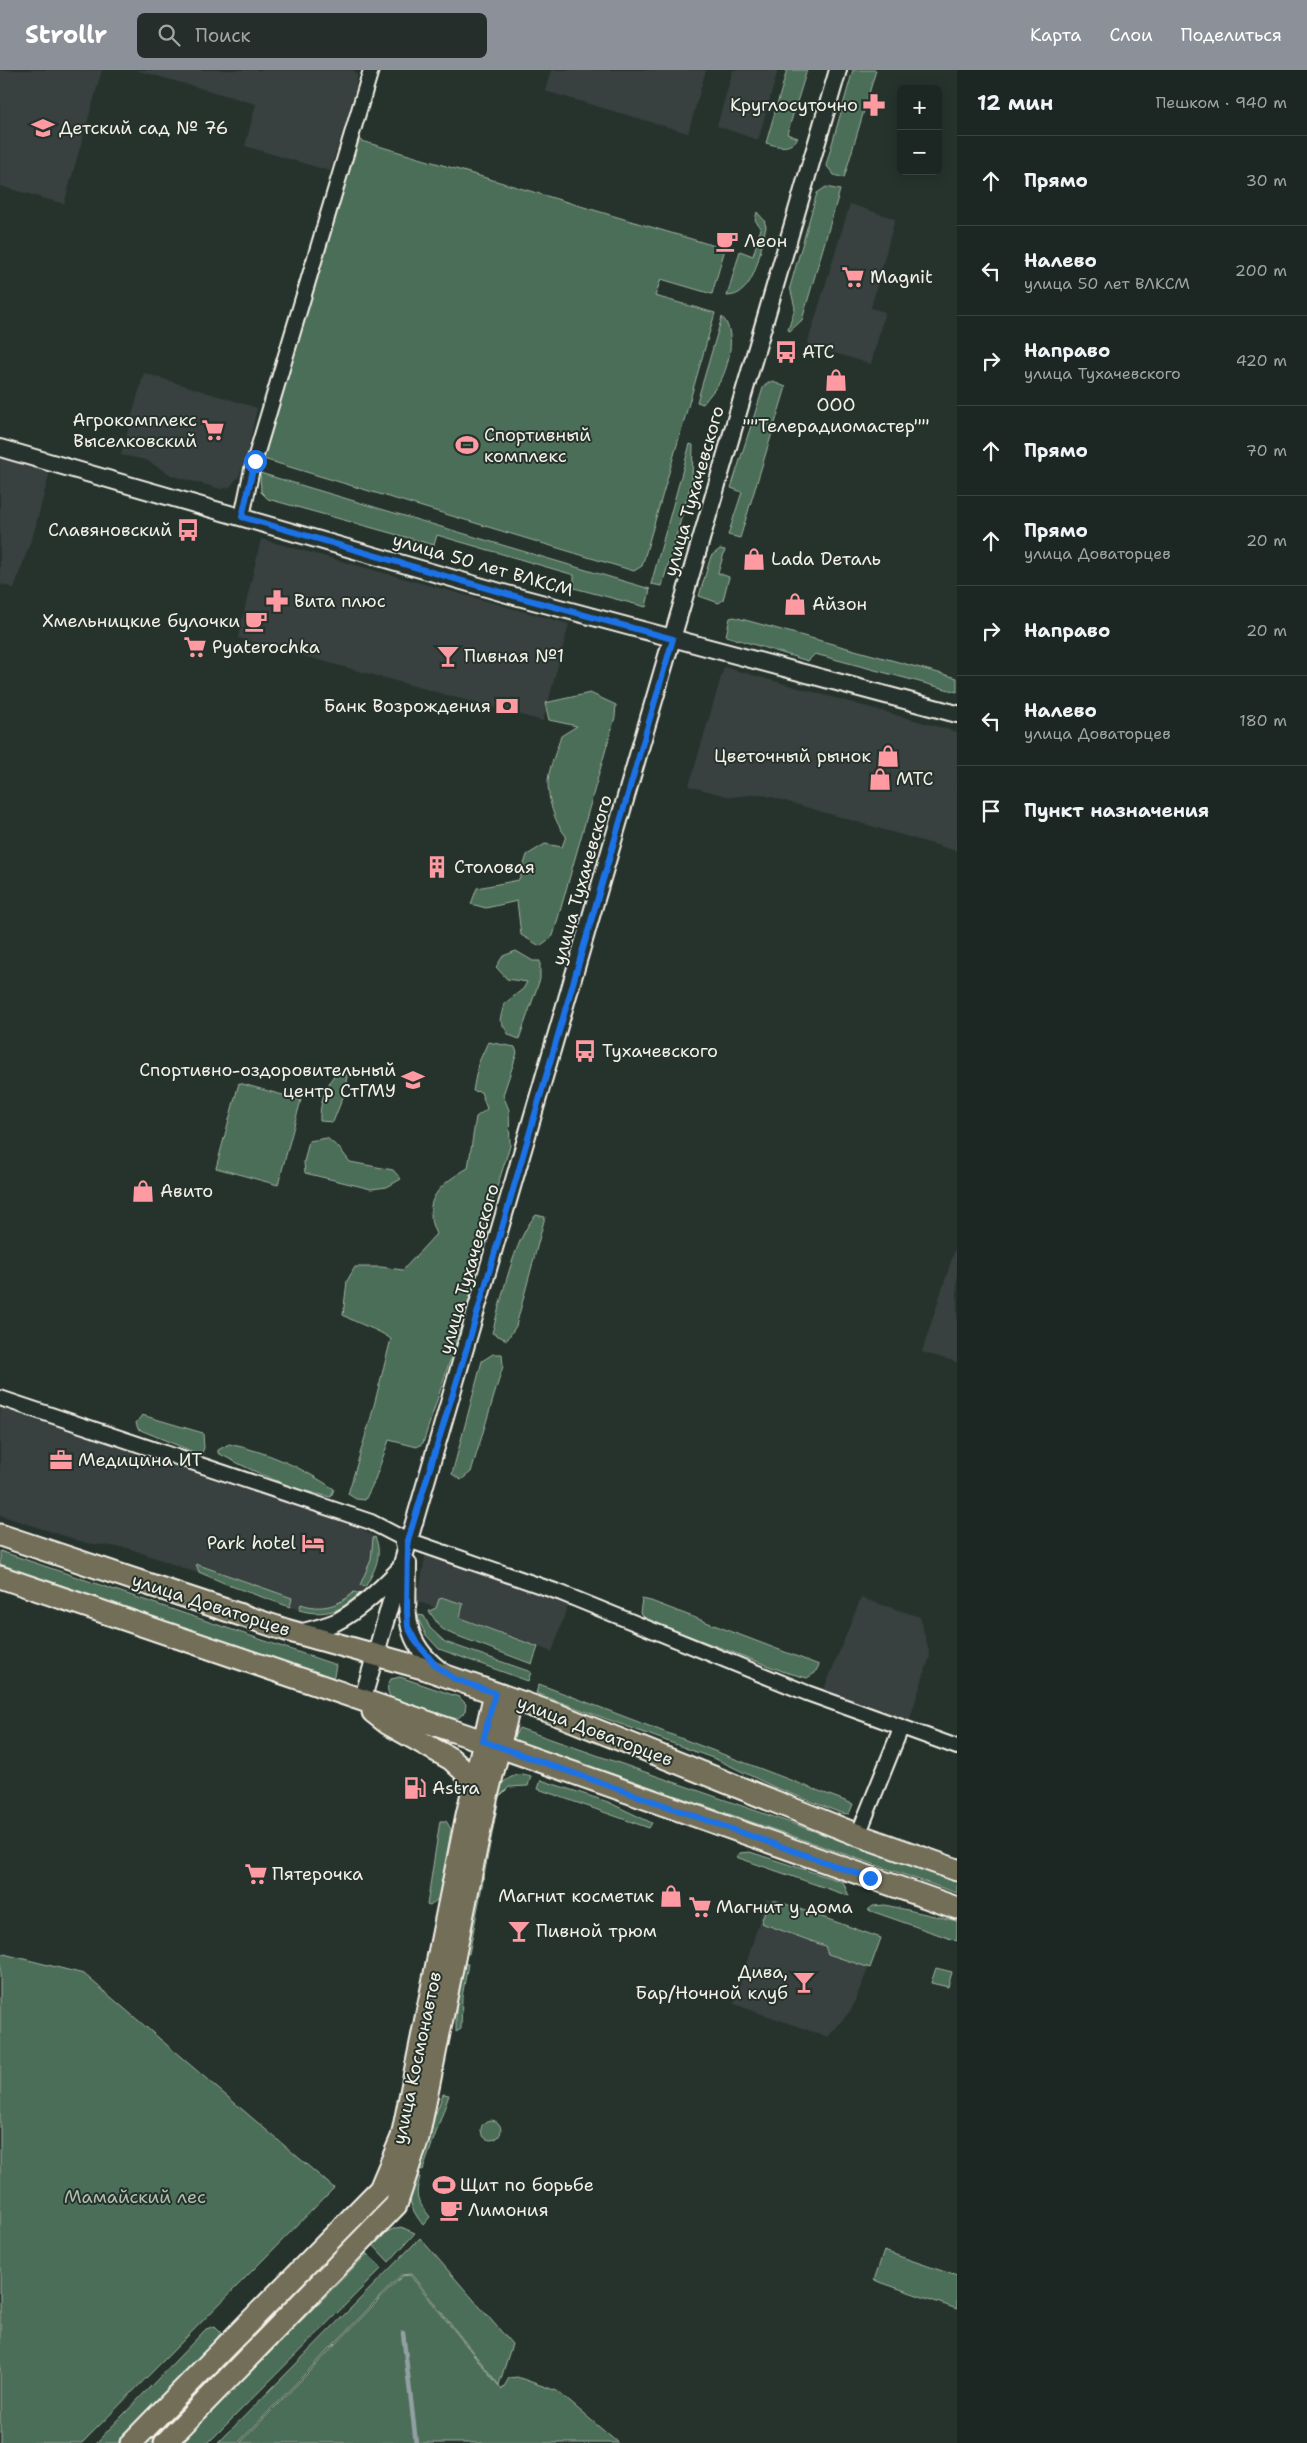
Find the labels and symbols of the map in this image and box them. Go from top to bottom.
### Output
pharmacy icon: Круглосуточно [861,92,887,118]
place label: Круглосуточно [730,93,858,117]
school or university icon: Детский сад № 76 [30,115,56,141]
place label: Детский сад № 76 [59,116,228,140]
cafe icon: Леон [714,228,740,254]
place label: Леон [744,229,787,253]
supermarket icon: Magnit [840,264,866,290]
place label: Magnit [870,265,933,289]
bus stop icon: АТС [773,339,799,365]
place label: АТС [802,340,834,364]
shop icon: ООО ""Телерадиомастер"" [823,367,849,393]
place label: ООО ""Телерадиомастер"" [743,393,929,438]
street label: улица Тухачевского [658,403,730,579]
place label: Агрокомплекс Выселковский [72,408,197,453]
supermarket icon: Агрокомплекс Выселковский [200,417,226,443]
place label: Спортивный комплекс [484,423,591,468]
sports icon: Спортивный комплекс [454,432,480,458]
route start [244,450,267,473]
bus stop icon: Славяновский [175,517,201,543]
place label: Славяновский [48,518,172,542]
street label: улица 50 лет ВЛКСМ [390,528,576,602]
shop icon: Lada Dеталь [741,546,767,572]
place label: Lada Dеталь [771,547,881,571]
pharmacy icon: Вита плюс [264,588,290,614]
place label: Вита плюс [294,589,386,613]
shop icon: Айзон [782,591,808,617]
place label: Айзон [812,592,867,616]
cafe icon: Хмельницкие булочки [243,608,269,634]
place label: Хмельницкие булочки [42,609,240,633]
supermarket icon: Pyaterochka [182,634,208,660]
place label: Pyaterochka [212,635,320,659]
bar icon: Пивная №1 [435,643,461,669]
place label: Пивная №1 [464,644,564,668]
bank icon: Банк Возрождения [494,693,520,719]
place label: Банк Возрождения [323,694,491,718]
shop icon: Цветочный рынок [875,743,901,769]
place label: Цветочный рынок [714,744,871,768]
shop icon: МТС [867,766,893,792]
place label: МТС [896,767,934,791]
street label: улица Тухачевского [546,792,618,968]
building icon: Столовая [424,854,450,880]
place label: Столовая [454,855,535,879]
bus stop icon: Тухачевского [572,1038,598,1064]
place label: Тухачевского [602,1039,718,1063]
place label: Спортивно-оздоровительный центр СтГМУ [139,1058,396,1103]
school or university icon: Спортивно-оздоровительный центр СтГМУ [400,1067,426,1093]
shop icon: Авито [130,1178,156,1204]
place label: Авито [160,1179,213,1203]
street label: улица Тухачевского [433,1181,505,1357]
office icon: Медицина ИТ [48,1447,74,1473]
place label: Медицина ИТ [78,1448,202,1472]
hotel icon: Park hotel [300,1530,326,1556]
place label: Park hotel [207,1531,297,1555]
street label: улица Доваторцев [129,1568,293,1642]
street label: улица Доваторцев [514,1690,676,1772]
fuel station icon: Astra [402,1775,428,1801]
place label: Astra [432,1776,480,1800]
supermarket icon: Пятерочка [243,1861,269,1887]
place label: Пятерочка [272,1862,363,1886]
route end [859,1867,882,1890]
shop icon: Магнит косметик [658,1883,684,1909]
place label: Магнит косметик [498,1884,654,1908]
supermarket icon: Магнит у дома [687,1894,713,1920]
place label: Магнит у дома [716,1895,853,1919]
bar icon: Пивной трюм [506,1918,532,1944]
place label: Пивной трюм [536,1919,657,1943]
place label: Дива, Бар/Ночной клуб [635,1960,788,2005]
street label: улица Космонавтов [387,1969,447,2147]
bar icon: Дива, Бар/Ночной клуб [791,1969,817,1995]
sports icon: Щит по борьбе [431,2172,457,2198]
place label: Щит по борьбе [460,2173,594,2197]
park label: Мамайский лес [64,2185,206,2209]
cafe icon: Лимония [438,2197,464,2223]
place label: Лимония [468,2198,549,2222]

